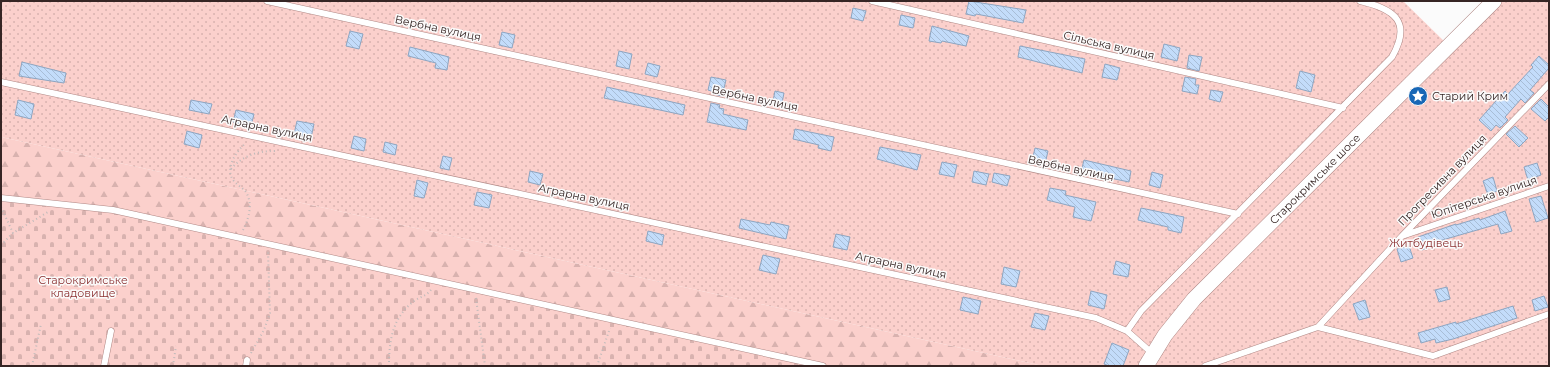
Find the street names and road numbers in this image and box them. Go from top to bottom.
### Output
street label: Вербна вулиця [394,12,482,44]
street label: Сільська вулиця [1062,28,1156,62]
street label: Вербна вулиця [711,82,799,114]
street label: Аграрна вулиця [220,111,314,145]
street label: Старокримське шосе [1266,131,1363,227]
street label: Прогресивна вулиця [1395,131,1489,229]
street label: Вербна вулиця [1027,152,1115,184]
street label: Юпітерська вулиця [1429,172,1539,222]
street label: Аграрна вулиця [537,180,631,214]
street label: Аграрна вулиця [854,248,948,282]

